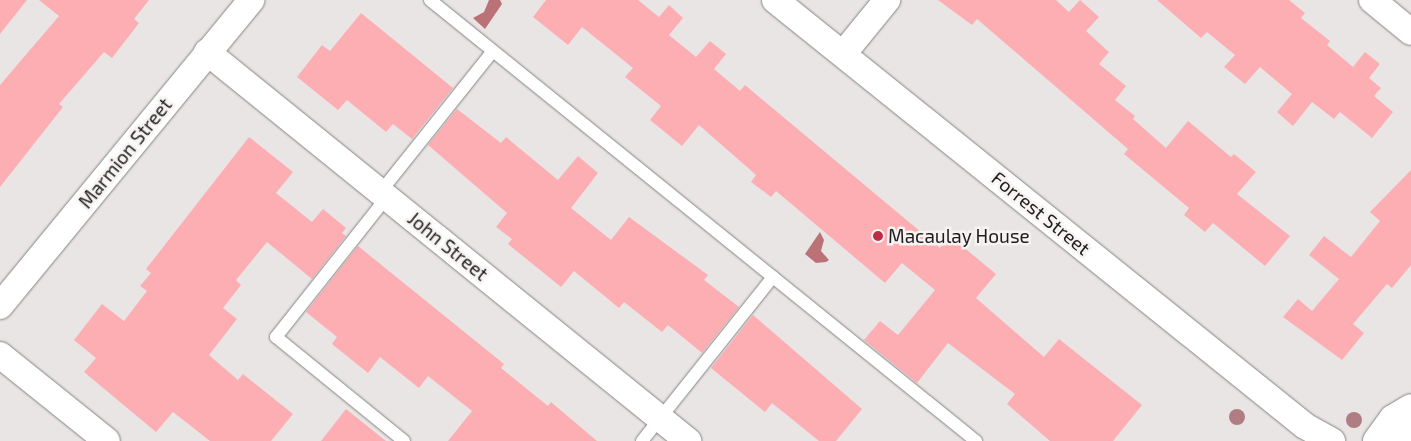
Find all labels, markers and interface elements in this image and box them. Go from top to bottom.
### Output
street label: Marmion Street [74,93,176,213]
street label: Forrest Street [987,166,1095,260]
street label: John Street [403,207,493,285]
place label: Macaulay House [888,225,1030,247]
marker: Macaulay House [872,230,884,242]

